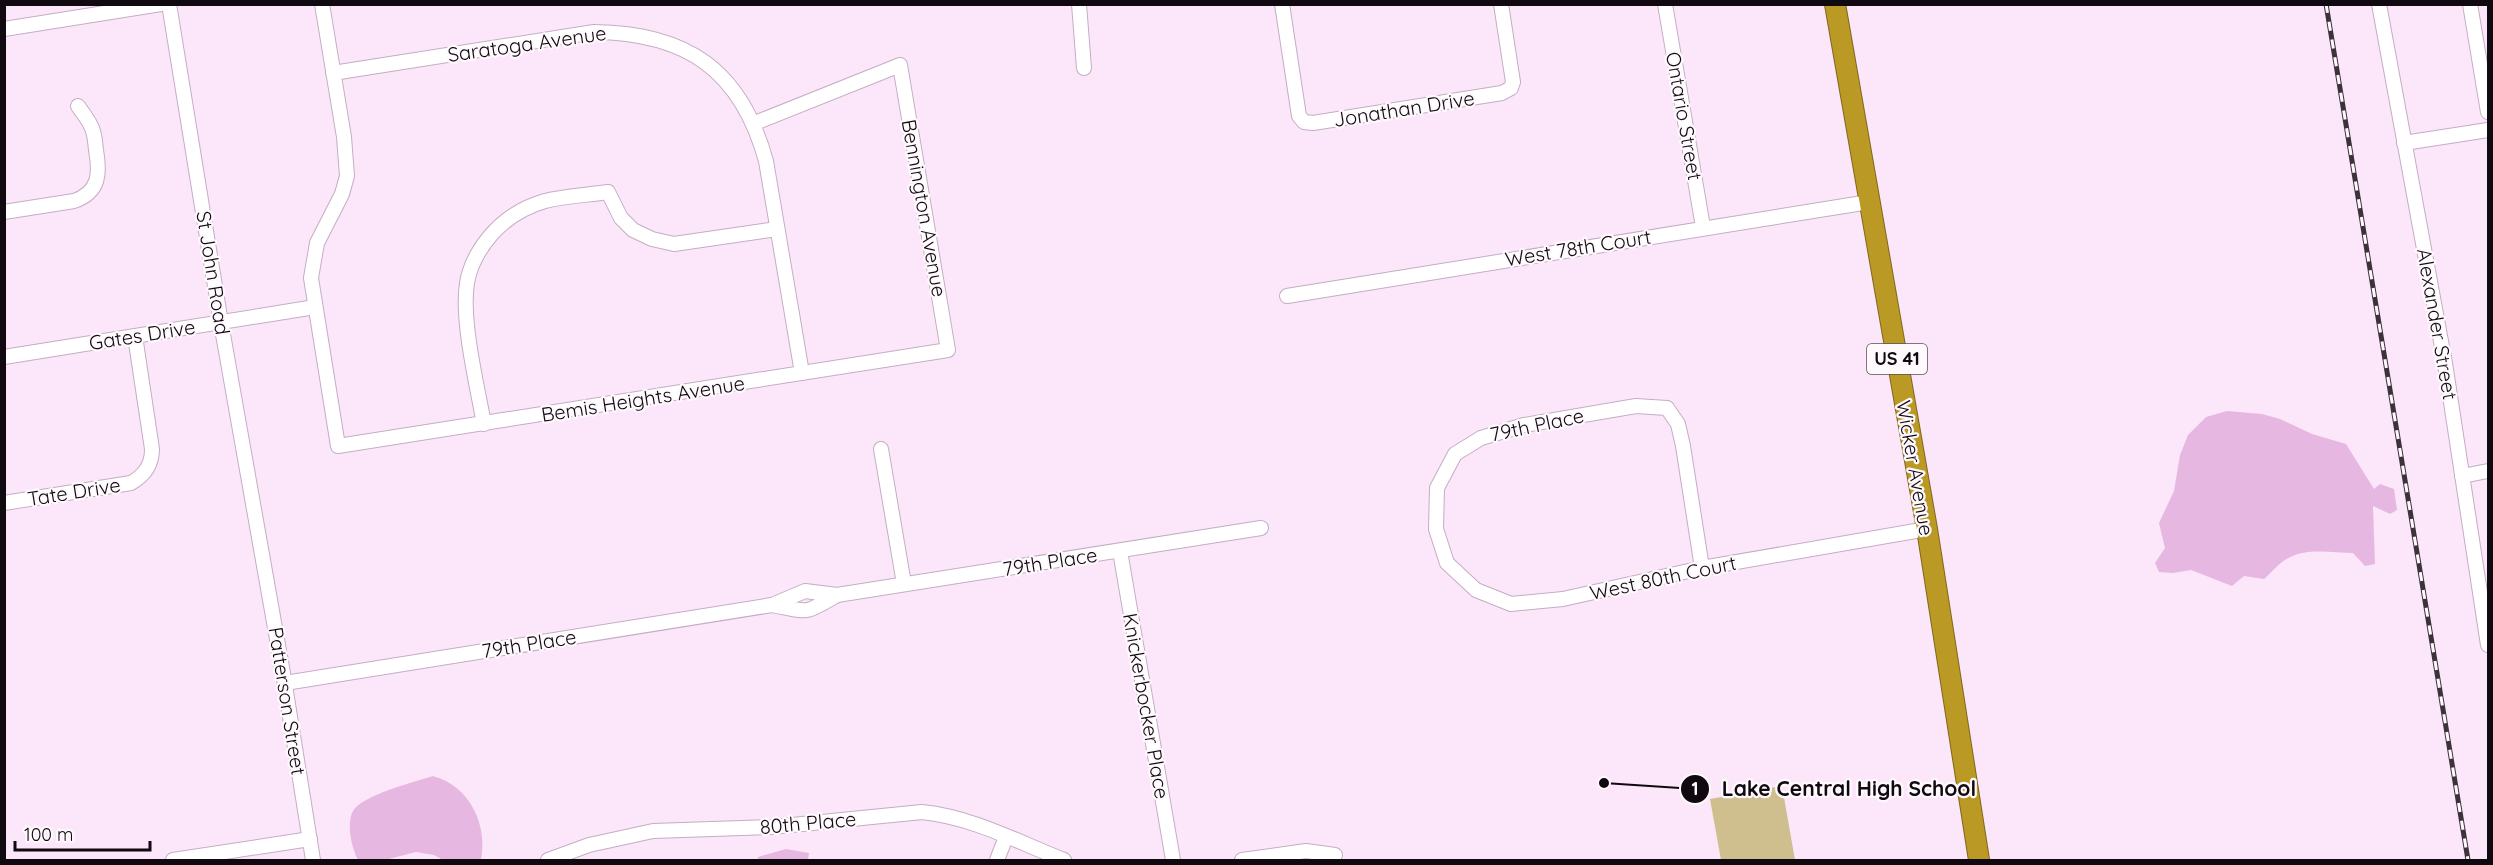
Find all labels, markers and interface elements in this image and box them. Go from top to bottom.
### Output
street label: Saratoga Avenue [446,20,608,67]
street label: Ontario Street [1661,50,1708,182]
street label: Jonathan Drive [1332,85,1476,132]
street label: Bennington Avenue [897,117,952,299]
street label: St John Road [191,209,236,337]
street label: West 78th Court [1503,224,1653,271]
street label: Alexander Street [2412,246,2463,402]
street label: Gates Drive [87,314,197,355]
road number: US 41 [1867,344,1927,374]
street label: Bemis Heights Avenue [539,370,747,427]
street label: Wicker Avenue [1891,398,1940,538]
street label: 79th Place [1488,402,1586,447]
street label: Tate Drive [26,472,122,511]
street label: 79th Place [1001,542,1099,581]
street label: West 80th Court [1587,550,1739,605]
street label: Knickerbocker Place [1118,611,1175,801]
street label: 79th Place [480,624,578,663]
street label: Patterson Street [263,625,312,777]
callout: Lake Central High School [1680,769,1988,808]
text: Lake Central High School [1722,775,1976,801]
text: 1 [1691,777,1699,800]
street label: 80th Place [759,806,857,839]
scale bar [15,814,150,852]
text: 100 m [24,823,73,846]

